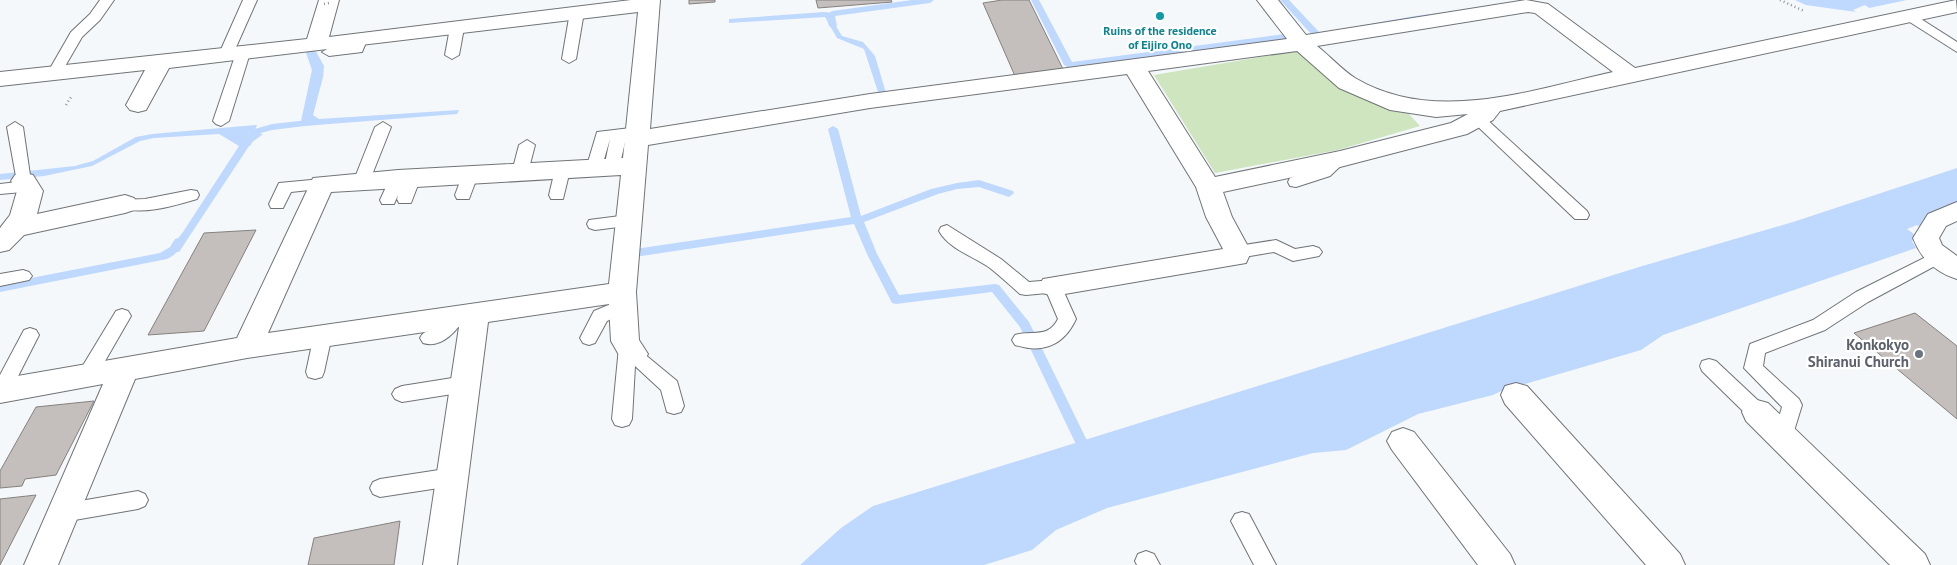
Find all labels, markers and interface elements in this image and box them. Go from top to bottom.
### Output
marker: Ruins of the residence of Eijiro Ono [1154,10,1166,22]
place label: Ruins of the residence of Eijiro Ono [1103,23,1217,52]
place label: Konkokyo Shiranui Church [1808,335,1909,371]
marker: Konkokyo Shiranui Church [1913,348,1925,360]

